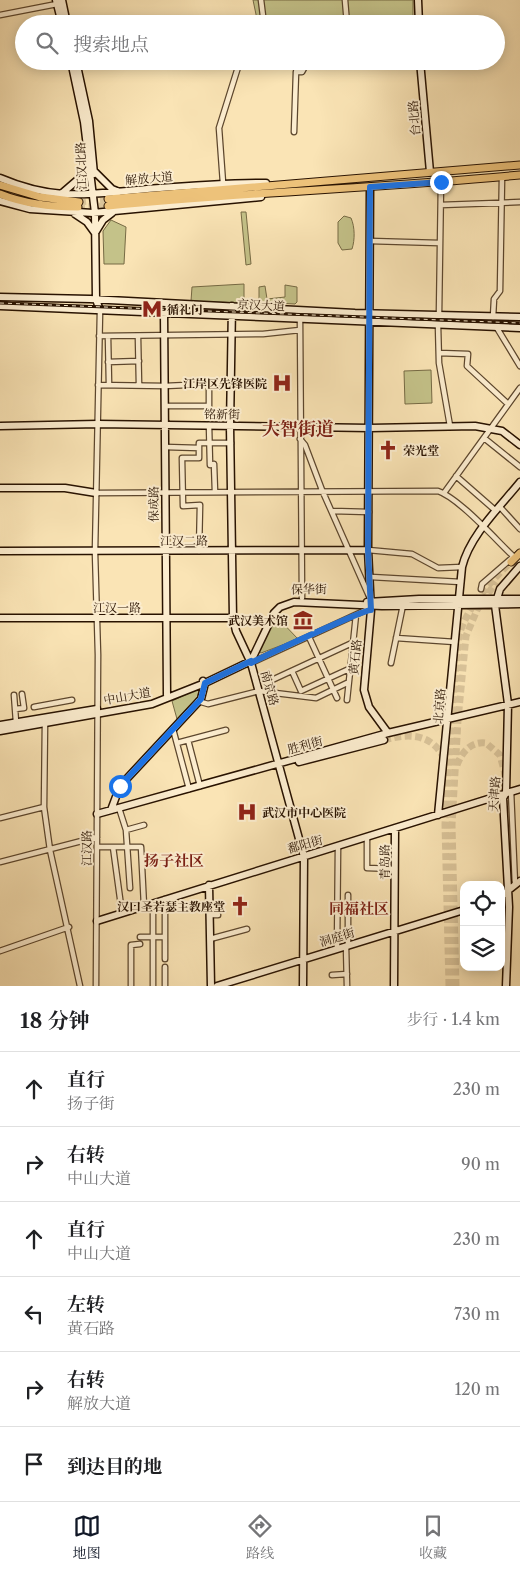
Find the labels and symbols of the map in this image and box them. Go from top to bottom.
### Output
street label: 台北路 [405,99,423,137]
street label: 江汉北路 [73,142,89,190]
street label: 解放大道 [124,168,174,188]
route end [430,171,453,194]
street label: 京汉大道 [237,296,285,314]
metro station icon: 循礼门 [141,298,163,320]
place label: 循礼门 [167,302,203,317]
hospital icon: 江岸区先锋医院 [271,372,293,394]
place label: 江岸区先锋医院 [183,376,267,391]
street label: 铭新街 [204,406,241,422]
district label: 大智街道 [262,418,334,440]
church icon: 荣光堂 [377,439,399,461]
place label: 荣光堂 [403,443,439,458]
street label: 保成路 [146,486,161,522]
street label: 江汉二路 [160,533,208,548]
street label: 保华街 [291,581,328,597]
street label: 江汉一路 [93,600,141,615]
museum icon: 武汉美术馆 [292,609,314,631]
place label: 武汉美术馆 [228,613,288,628]
street label: 黄石路 [346,638,364,676]
street label: 南京路 [258,669,282,707]
street label: 中山大道 [102,684,152,708]
street label: 北京路 [430,687,448,725]
street label: 胜利街 [286,733,325,757]
route start [109,775,132,798]
street label: 天津路 [485,776,503,812]
hospital icon: 武汉市中心医院 [236,801,258,823]
place label: 武汉市中心医院 [262,805,346,820]
street label: 江汉路 [79,830,94,866]
street label: 鄱阳街 [286,832,325,856]
street label: 青岛路 [377,844,392,880]
district label: 扬子社区 [144,851,204,870]
church icon: 汉口圣若瑟主教座堂 [229,895,251,917]
place label: 汉口圣若瑟主教座堂 [117,899,225,914]
district label: 同福社区 [329,899,389,918]
street label: 洞庭街 [318,924,357,949]

